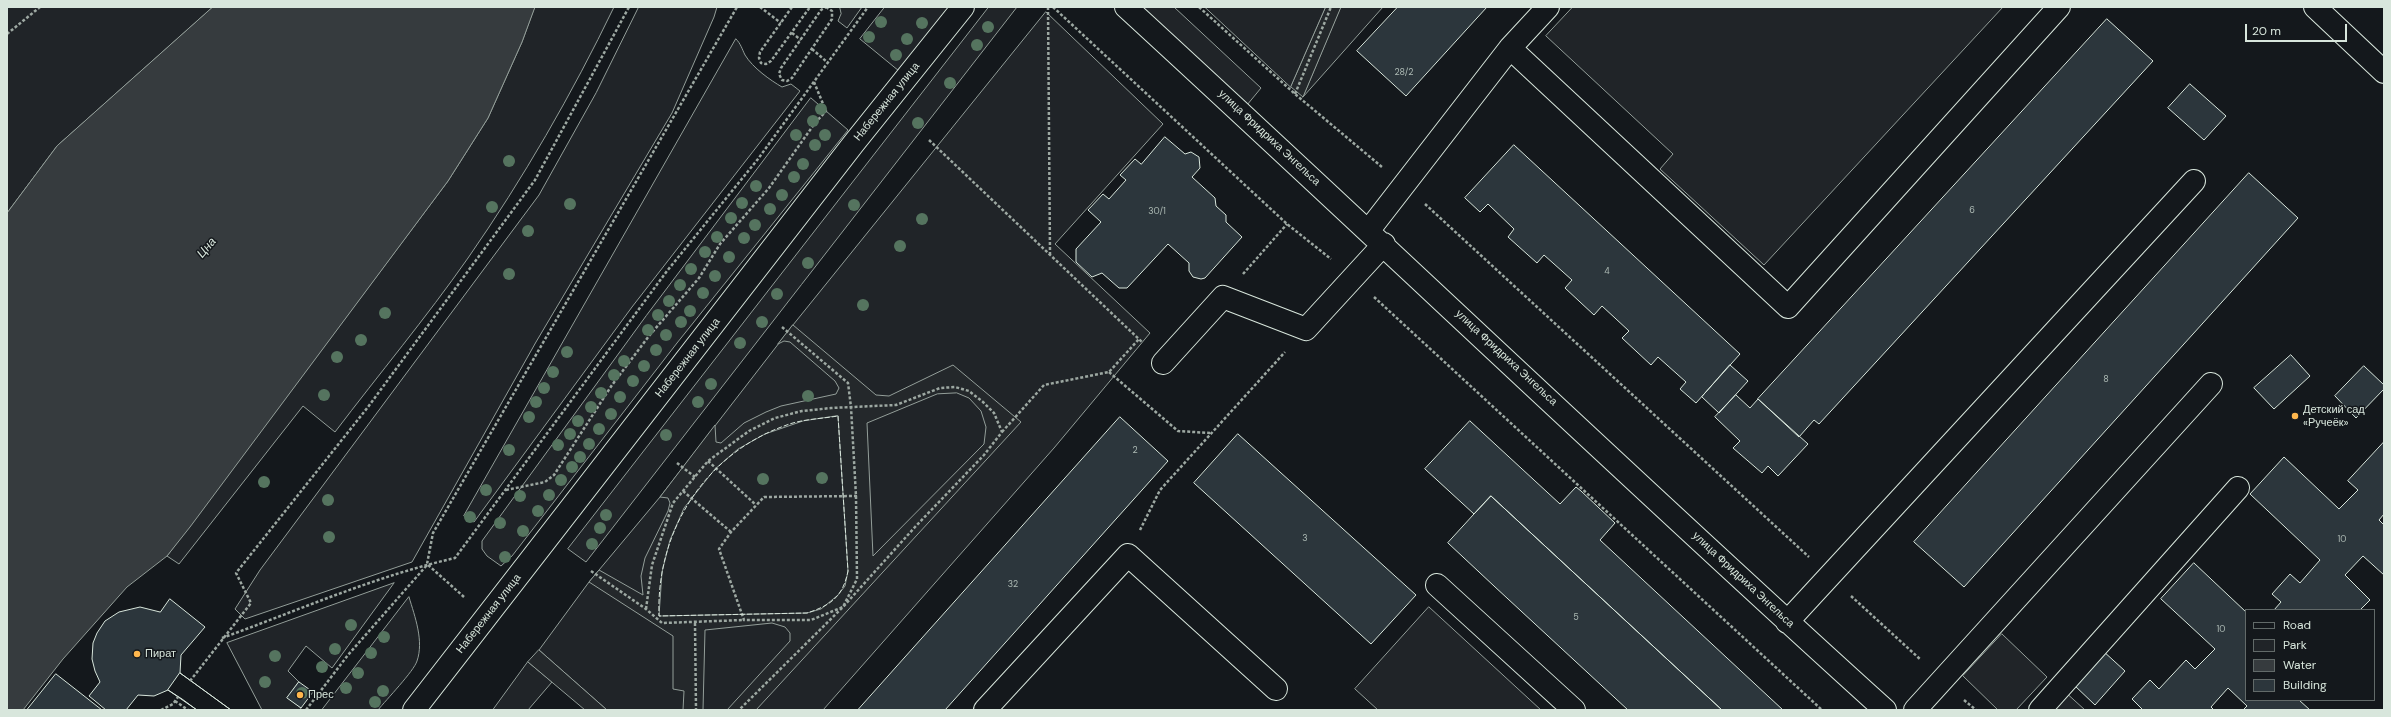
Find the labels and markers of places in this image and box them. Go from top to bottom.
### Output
place label: Детский сад «Ручеёк» [2303,403,2365,429]
marker: Детский сад «Ручеёк» [2290,411,2300,421]
place label: Пират [145,647,176,661]
marker: Пират [132,649,142,659]
place label: Прес [308,688,334,702]
marker: Прес [295,690,305,700]

